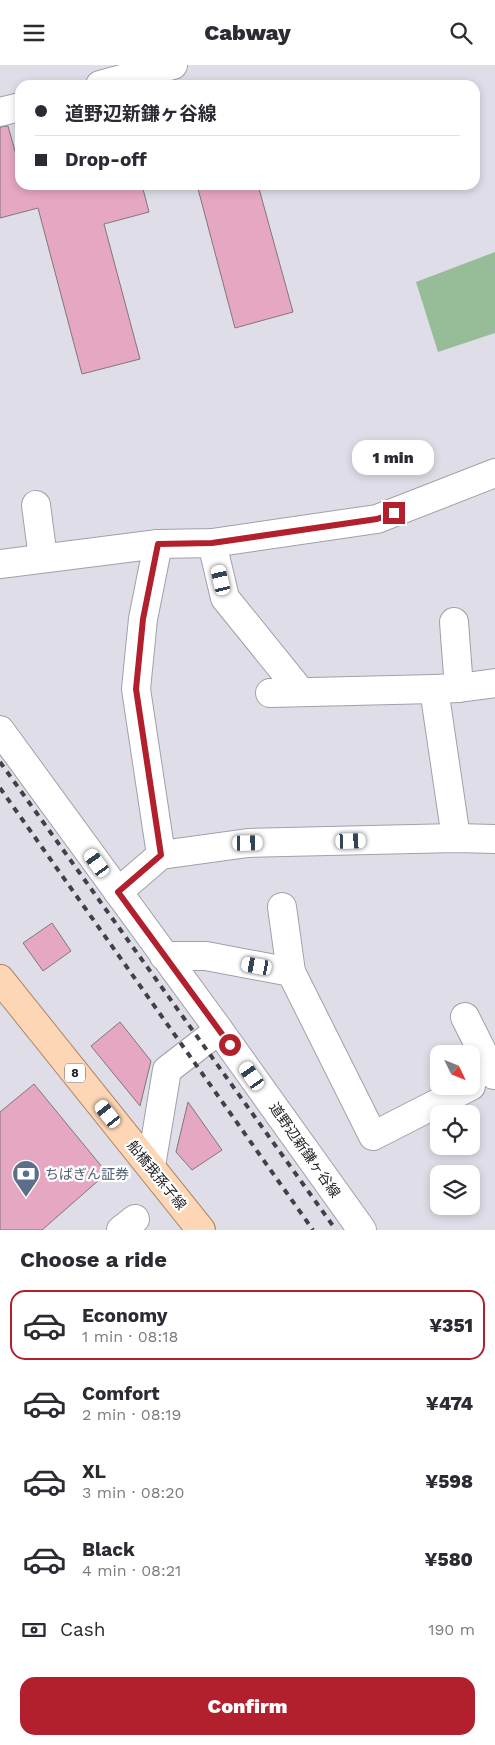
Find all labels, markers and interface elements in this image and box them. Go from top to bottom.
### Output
icon: menu [20,19,48,47]
icon: search [447,19,475,47]
text: Cabway [204,20,291,45]
text: 道野辺新鎌ヶ谷線 [65,102,217,125]
text: Drop-off [65,148,147,171]
callout: 1 min [353,441,435,475]
text: 1 min [372,448,414,467]
route end [383,502,405,524]
car [210,564,231,596]
car [335,833,366,849]
car [232,835,263,851]
car [82,846,111,880]
car [240,956,273,976]
route start [219,1034,241,1056]
north arrow [430,1045,480,1095]
map controls [430,1045,480,1215]
car [237,1059,266,1093]
road number: 8 [65,1063,85,1083]
car [92,1098,123,1130]
street label: 道野辺新鎌ヶ谷線 [266,1100,344,1200]
button: locate [430,1105,480,1155]
street label: 船橋我孫子線 [124,1137,190,1213]
bank icon: ちばぎん証券 [11,1159,41,1198]
button: layers [430,1165,480,1215]
place label: ちばぎん証券 [45,1166,129,1182]
text: Choose a ride [20,1247,167,1272]
icon: car [22,1303,67,1348]
text: Economy [82,1304,167,1327]
text: ¥351 [429,1314,473,1337]
text: 1 min · 08:18 [82,1327,178,1346]
icon: car [22,1381,67,1426]
text: Comfort [82,1382,160,1405]
text: ¥474 [426,1392,473,1415]
text: 2 min · 08:19 [82,1405,181,1424]
icon: car [22,1459,67,1504]
text: XL [82,1460,106,1483]
text: ¥598 [425,1470,473,1493]
text: 3 min · 08:20 [82,1483,185,1502]
icon: car [22,1537,67,1582]
text: Black [82,1538,135,1561]
text: ¥580 [425,1548,473,1571]
text: 4 min · 08:21 [82,1561,181,1580]
icon: cash [20,1616,48,1644]
text: Cash [60,1618,106,1641]
text: 190 m [428,1620,475,1639]
button: Confirm [20,1677,475,1735]

